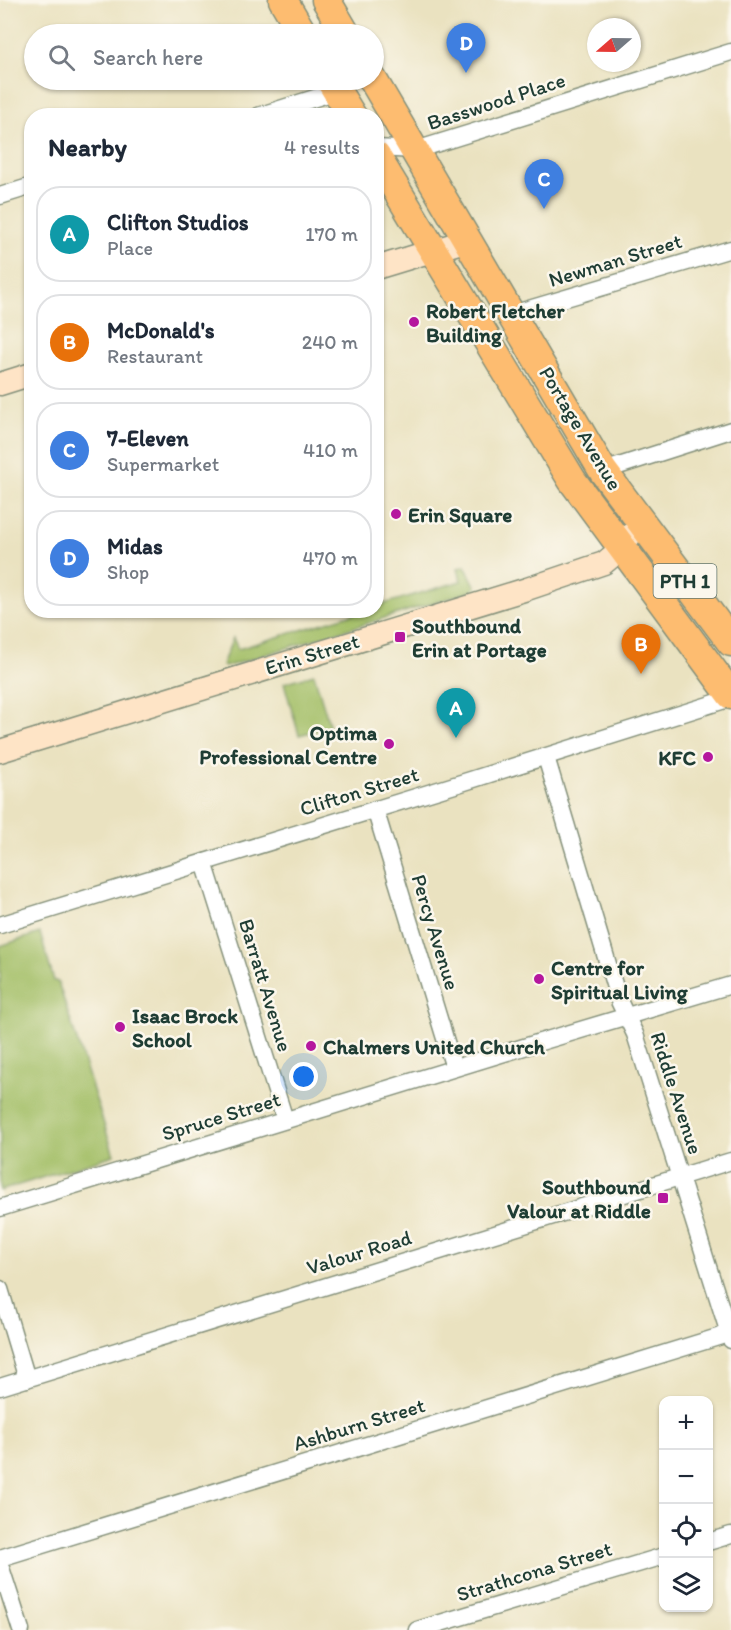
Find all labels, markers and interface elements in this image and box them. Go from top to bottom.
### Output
north arrow [587,18,641,72]
pin: D [446,23,486,73]
search box [24,24,384,90]
icon: search [45,41,78,74]
text: Search here [93,44,203,71]
street label: Basswood Place [424,67,568,135]
text: Nearby [48,131,127,163]
text: 4 results [284,135,360,159]
pin: C [524,160,564,209]
text: Clifton Studios [107,209,249,236]
text: A [63,222,76,246]
text: 170 m [305,222,358,246]
street label: Newman Street [545,228,685,292]
text: Place [107,236,153,260]
place label: Robert Fletcher Building [426,298,566,348]
marker: Robert Fletcher Building [407,315,421,329]
text: McDonald's [107,317,215,344]
text: B [63,330,76,354]
text: 240 m [302,330,358,354]
text: Restaurant [107,344,203,368]
street label: Portage Avenue [534,362,628,494]
text: 7-Eleven [107,425,189,452]
text: C [63,438,76,462]
text: 410 m [303,438,358,462]
text: Supermarket [107,452,219,476]
place label: Erin Square [408,502,512,528]
marker: Erin Square [389,507,403,521]
text: Midas [107,533,163,560]
text: D [63,546,76,570]
text: 470 m [302,546,358,570]
text: Shop [107,560,149,584]
road number: PTH 1 [654,564,716,598]
place label: Southbound Erin at Portage [412,613,547,663]
pin: B [622,624,660,674]
street label: Erin Street [262,628,362,680]
marker: Southbound Erin at Portage [393,630,407,644]
pin: A [436,688,476,738]
place label: Optima Professional Centre [199,720,378,769]
marker: Optima Professional Centre [382,737,396,751]
place label: KFC [658,745,696,770]
marker: KFC [701,750,715,764]
street label: Clifton Street [297,761,422,821]
street label: Percy Avenue [407,871,465,993]
street label: Barratt Avenue [234,916,298,1054]
place label: Centre for Spiritual Living [551,955,689,1005]
marker: Centre for Spiritual Living [532,972,546,986]
place label: Isaac Brock School [132,1003,238,1052]
marker: Isaac Brock School [113,1020,127,1034]
street label: Riddle Avenue [645,1029,709,1157]
place label: Chalmers United Church [323,1034,546,1059]
marker: Chalmers United Church [304,1039,318,1053]
your location [289,1062,318,1091]
street label: Spruce Street [159,1086,283,1146]
place label: Southbound Valour at Riddle [507,1174,652,1223]
marker: Southbound Valour at Riddle [656,1191,670,1205]
street label: Valour Road [303,1224,415,1280]
street label: Ashburn Street [290,1392,428,1456]
map controls [659,1396,713,1612]
button: + [659,1396,713,1450]
button: − [659,1450,713,1504]
button: locate [659,1504,713,1558]
street label: Strathcona Street [453,1535,615,1606]
button: layers [659,1558,713,1612]

